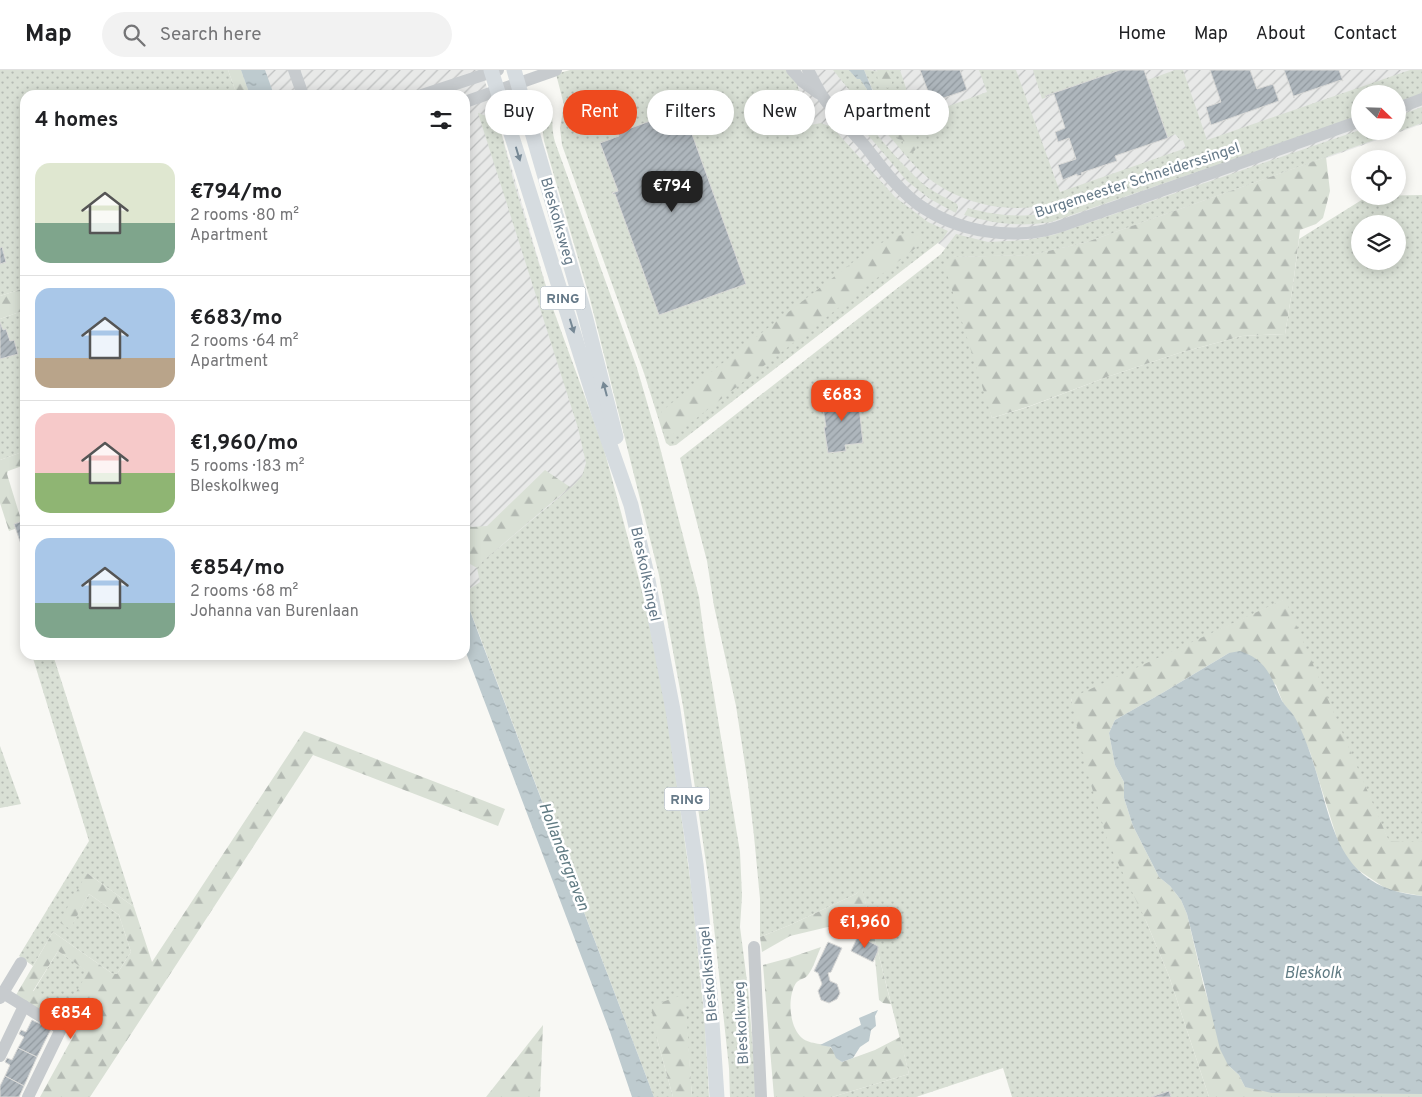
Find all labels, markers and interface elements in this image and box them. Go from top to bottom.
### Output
search box [102,12,452,57]
text: Map [25,20,72,50]
icon: search [120,21,148,49]
text: Search here [160,23,261,47]
text: Home [1118,23,1166,46]
text: Map [1194,23,1228,46]
text: About [1256,23,1305,46]
text: Contact [1333,23,1397,46]
north arrow [1351,85,1406,140]
map controls [1351,85,1406,270]
chip: Buy [485,90,553,135]
chip: Rent [563,90,637,135]
chip: Filters [647,90,734,135]
chip: New [744,90,815,135]
chip: Apartment [825,90,949,135]
icon: filters [427,106,455,134]
text: 4 homes [35,107,118,134]
street label: Burgemeester Schneiderssingel [1033,139,1242,224]
one-way arrow [514,147,522,162]
button: locate [1351,150,1406,205]
pin: €794 [642,170,702,213]
street label: Bleskolksweg [535,175,578,268]
text: €794 [653,177,691,197]
text: €794/mo [190,179,282,206]
icon: home [75,183,135,243]
text: 2 rooms · 80 m² [190,206,299,226]
button: layers [1351,215,1406,270]
text: Apartment [190,226,268,246]
road number: RING [540,287,586,310]
text: €683/mo [190,305,282,332]
icon: home [75,308,135,368]
one-way arrow [568,318,576,333]
text: 2 rooms · 64 m² [190,332,299,352]
text: Apartment [190,352,268,372]
pin: €683 [812,380,872,422]
one-way arrow [601,381,609,396]
text: €683 [822,386,862,406]
text: €1,960/mo [190,430,298,457]
icon: home [75,433,135,493]
text: 5 rooms · 183 m² [190,457,305,477]
text: Bleskolkweg [190,477,279,497]
street label: Bleskolksingel [625,525,664,623]
text: €854/mo [190,555,285,582]
icon: home [75,558,135,618]
text: 2 rooms · 68 m² [190,582,298,602]
text: Johanna van Burenlaan [190,602,359,622]
road number: RING [664,788,710,811]
water label: Hollandergraven [533,800,593,914]
pin: €1,960 [824,906,906,949]
text: €1,960 [840,913,890,933]
street label: Bleskolksingel [696,925,723,1023]
water label: Bleskolk [1284,964,1343,984]
street label: Bleskolkweg [731,981,754,1065]
pin: €854 [41,998,101,1040]
text: €854 [51,1004,91,1024]

